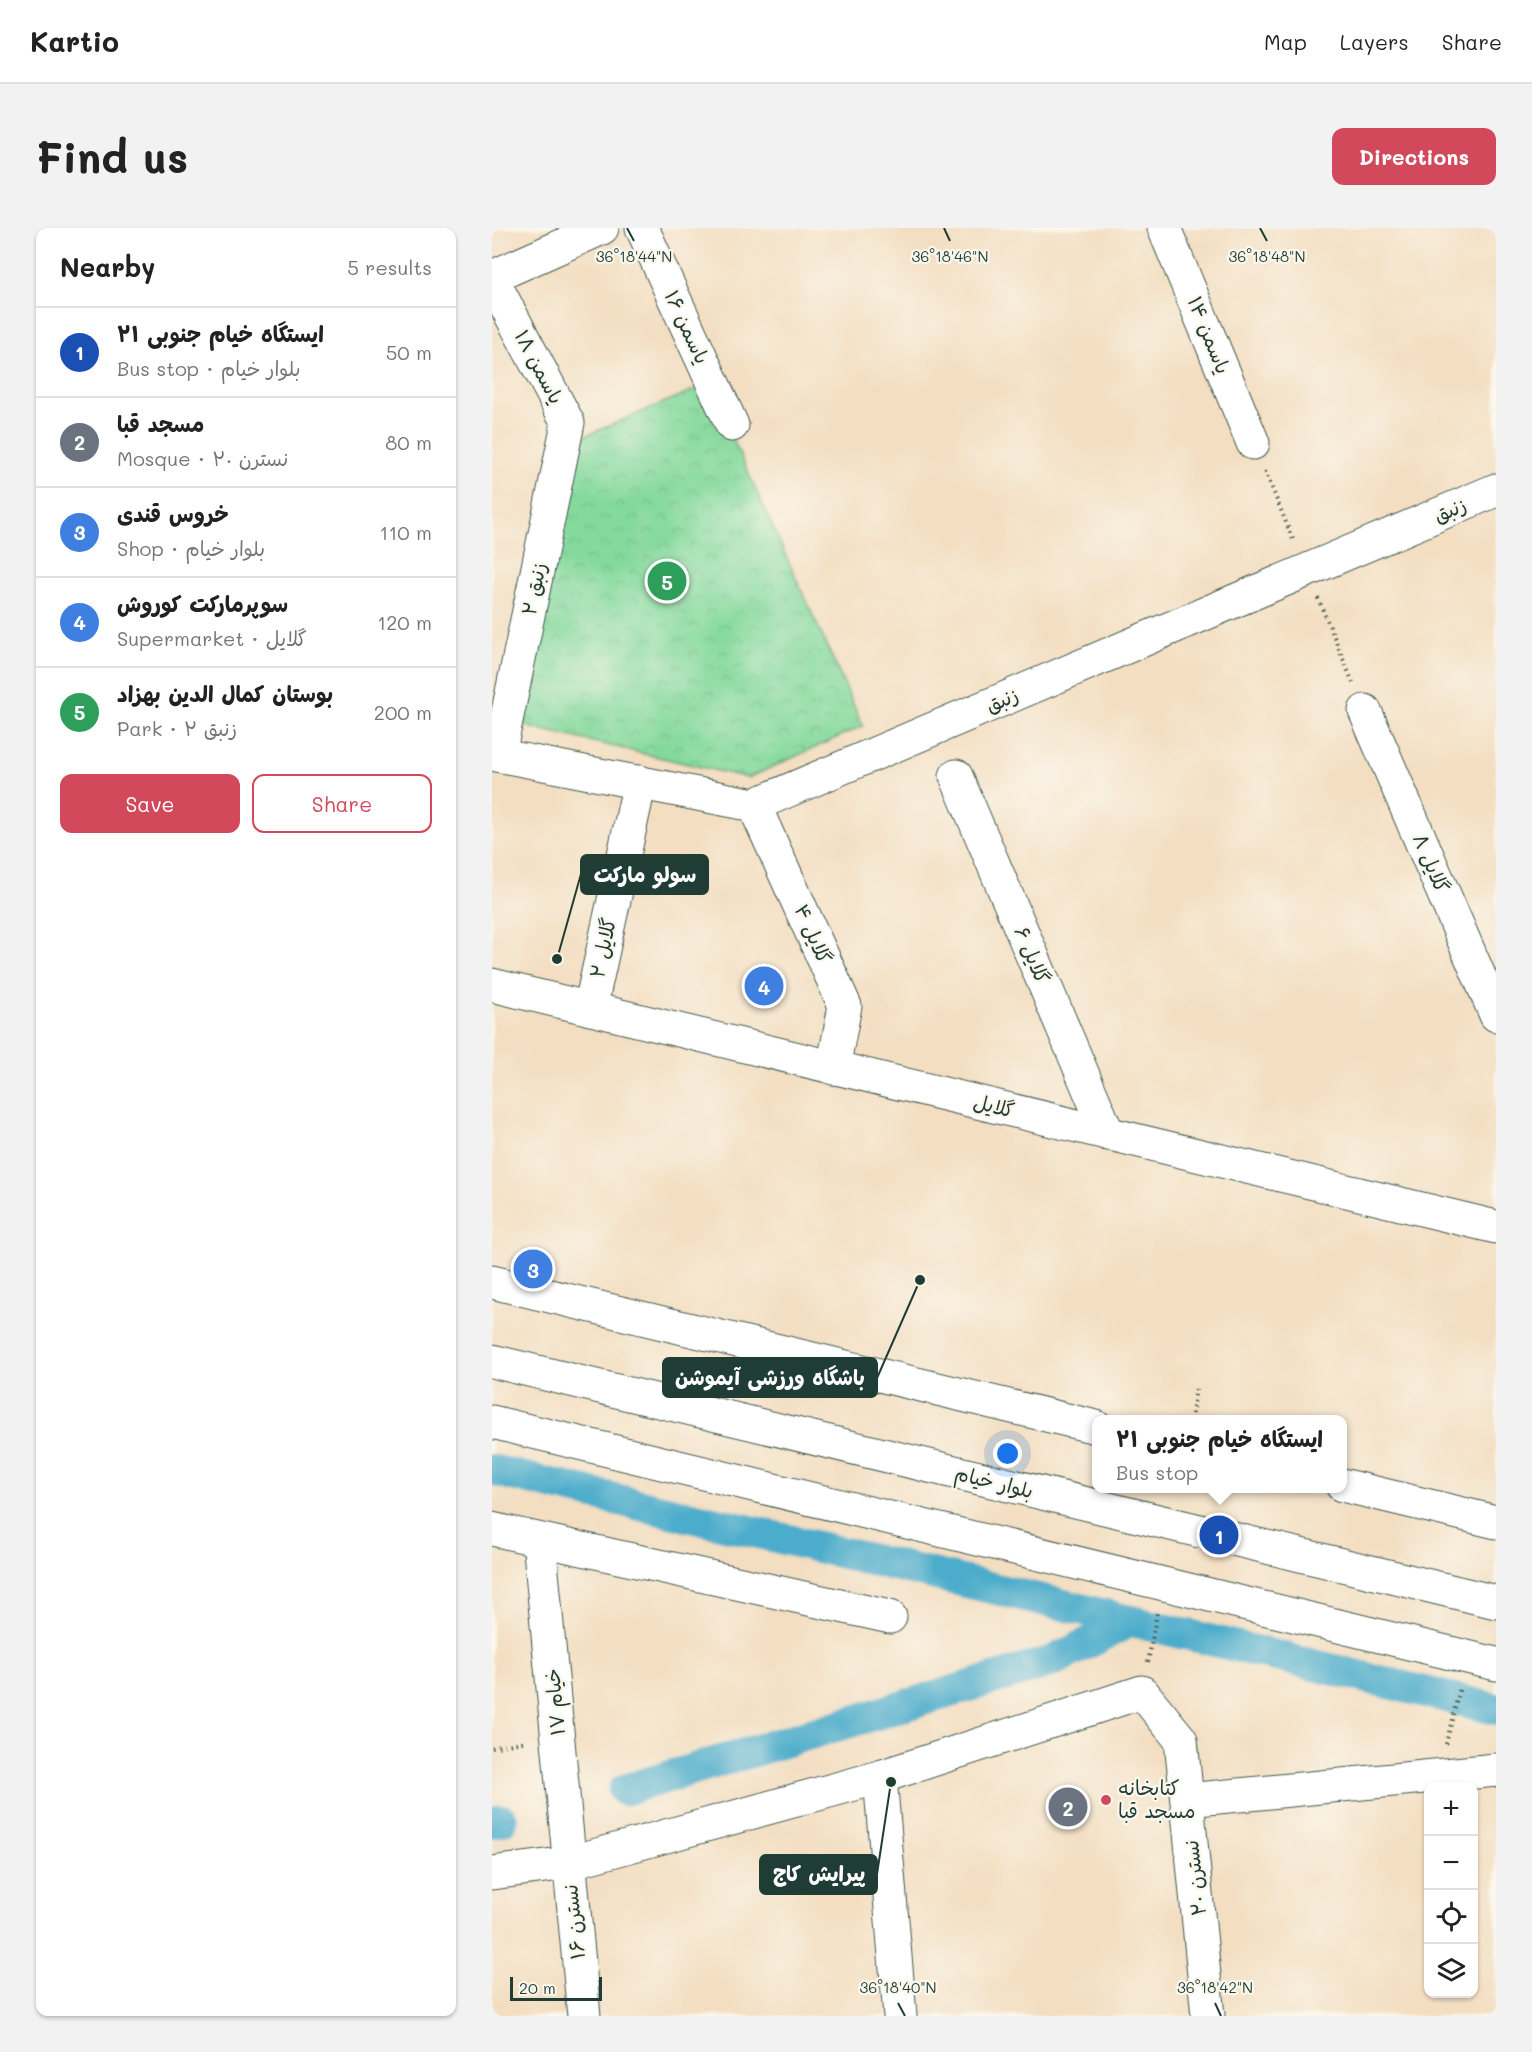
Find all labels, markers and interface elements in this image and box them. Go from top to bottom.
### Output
text: Kartio [30,23,119,59]
text: Map [1264,28,1307,55]
text: Layers [1340,28,1409,55]
text: Share [1442,28,1502,55]
button: Directions [1332,128,1496,185]
text: Find us [36,129,188,184]
text: 36°18'44"N [596,246,672,266]
text: 36°18'46"N [912,246,988,266]
text: 36°18'48"N [1229,246,1305,266]
text: Nearby [60,250,155,284]
text: 5 results [347,254,432,280]
street label: یاسمن ۱۶ [660,286,716,368]
street label: یاسمن ۱۴ [1183,292,1237,377]
text: ایستگاه خیام جنوبی ۲۱ [117,319,324,348]
street label: یاسمن ۱۸ [510,325,570,408]
text: 1 [75,339,84,365]
text: 50 m [386,339,432,365]
text: Bus stop · بلوار خیام [117,355,301,381]
text: مسجد قبا [117,409,204,438]
text: 2 [74,429,85,455]
text: 80 m [385,429,432,455]
text: Mosque · نسترن ۲۰ [117,445,288,471]
street label: زنبق [1429,491,1470,528]
text: خروس قندی [117,499,229,528]
text: 3 [74,519,86,545]
text: 110 m [379,519,432,545]
text: Shop · بلوار خیام [117,535,265,561]
pin: 5 [648,558,687,604]
street label: زنبق ۲ [515,560,551,618]
text: سوپرمارکت کوروش [117,589,288,618]
text: 4 [73,609,86,635]
text: 120 m [377,609,432,635]
text: Supermarket · گلایل [117,625,307,651]
text: بوستان کمال الدین بهزاد [117,679,333,708]
street label: زنبق [981,681,1022,718]
text: 5 [74,699,85,725]
text: 200 m [374,699,432,725]
text: Park · زنبق ۲ [117,715,237,741]
button: Save [60,774,240,833]
button: Share [252,774,432,833]
street label: گلایل ۸ [1408,829,1456,896]
callout: سولو مارکت [581,855,708,894]
text: سولو مارکت [594,860,696,889]
street label: گلایل ۴ [789,900,839,967]
street label: گلایل ۲ [583,915,621,980]
street label: گلایل ۶ [1009,922,1057,987]
pin: 4 [744,964,784,1008]
street label: گلایل [971,1087,1017,1123]
pin: 3 [514,1246,552,1292]
callout: باشگاه ورزشی آیموشن [663,1358,877,1397]
text: باشگاه ورزشی آیموشن [675,1363,865,1391]
popup [1092,1415,1347,1493]
text: ایستگاه خیام جنوبی ۲۱ [1116,1424,1323,1453]
your location [993,1439,1022,1468]
street label: بلوار خیام [952,1459,1036,1506]
text: Bus stop [1116,1459,1198,1485]
pin: 1 [1200,1512,1238,1558]
street label: خیام ۱۷ [538,1667,573,1737]
place label: کتابخانه مسجد قبا [1118,1774,1196,1823]
map controls [1424,1782,1478,1998]
button: + [1424,1782,1478,1836]
pin: 2 [1048,1784,1088,1830]
marker: کتابخانه مسجد قبا [1099,1793,1113,1807]
button: − [1424,1836,1478,1890]
street label: نسترن ۲۰ [1177,1839,1211,1917]
callout: پیرایش کاج [760,1855,877,1894]
text: پیرایش کاج [773,1859,865,1887]
street label: نسترن ۱۶ [556,1883,590,1961]
button: locate [1424,1890,1478,1944]
button: layers [1424,1944,1478,1998]
scale bar [510,1974,602,2002]
text: 20 m [519,1977,556,1998]
text: 36°18'40"N [859,1977,937,1997]
text: 36°18'42"N [1177,1977,1253,1997]

